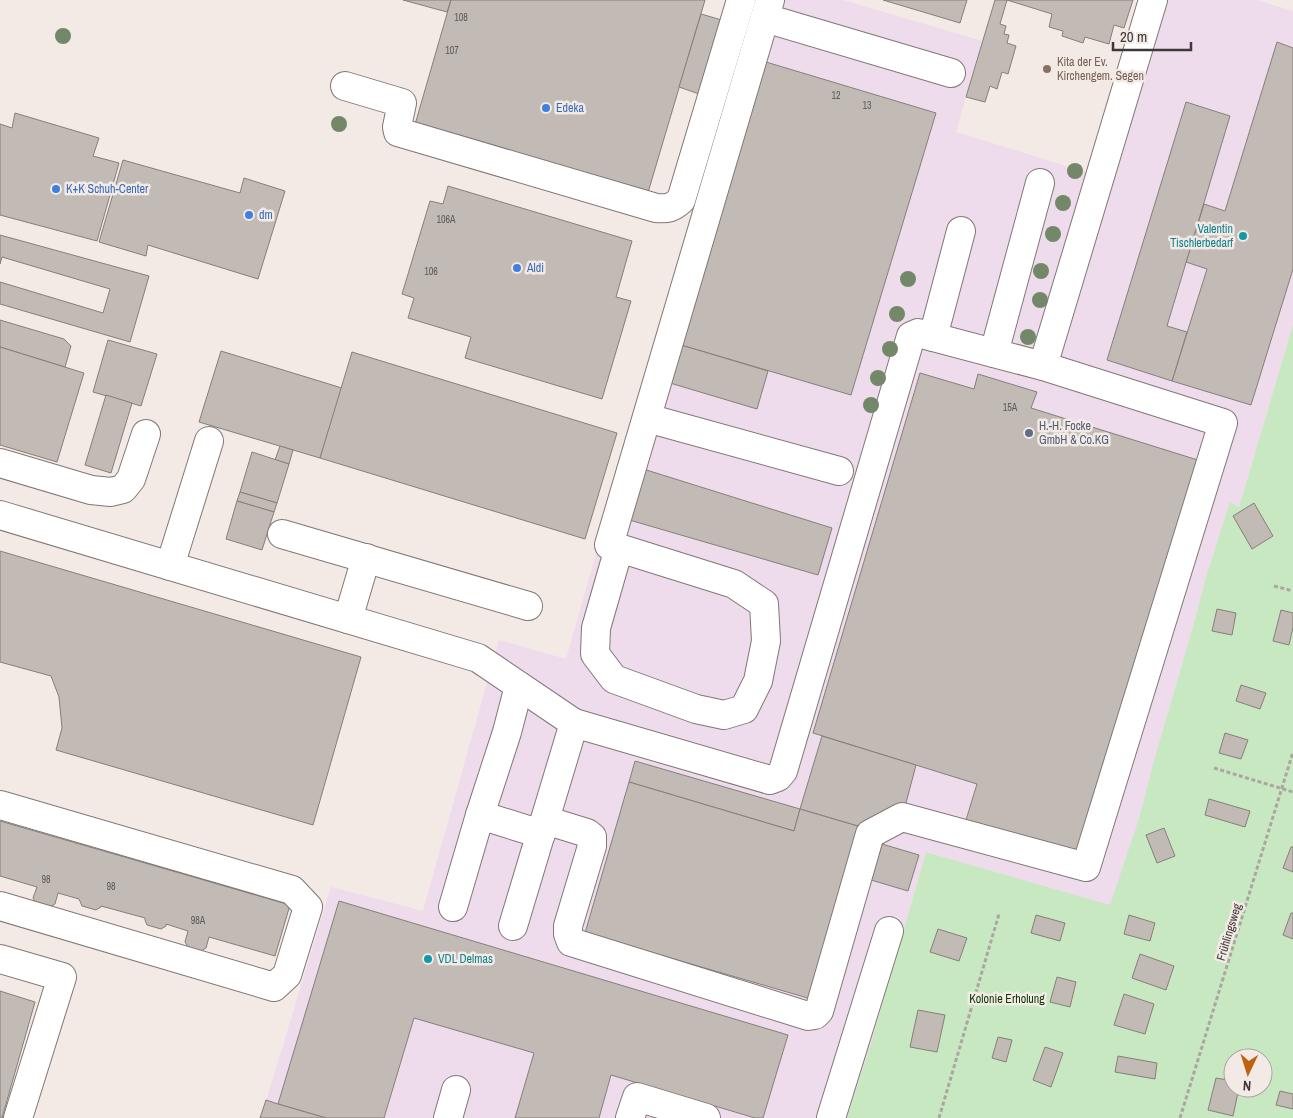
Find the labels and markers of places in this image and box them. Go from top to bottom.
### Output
place label: Kita der Ev. Kirchengem. Segen [1057,54,1144,84]
marker: Kita der Ev. Kirchengem. Segen [1041,63,1053,75]
place label: Edeka [556,100,584,116]
marker: Edeka [540,102,552,114]
place label: K+K Schuh-Center [66,181,149,197]
marker: K+K Schuh-Center [50,183,62,195]
place label: dm [259,207,273,223]
marker: dm [243,209,255,221]
place label: Valentin Tischlerbedarf [1170,221,1233,251]
marker: Valentin Tischlerbedarf [1237,230,1249,242]
place label: Aldi [526,260,544,276]
marker: Aldi [511,262,523,274]
place label: H.-H. Focke GmbH & Co.KG [1039,418,1109,448]
marker: H.-H. Focke GmbH & Co.KG [1023,427,1035,439]
place label: VDL Delmas [438,951,493,967]
marker: VDL Delmas [422,953,434,965]

